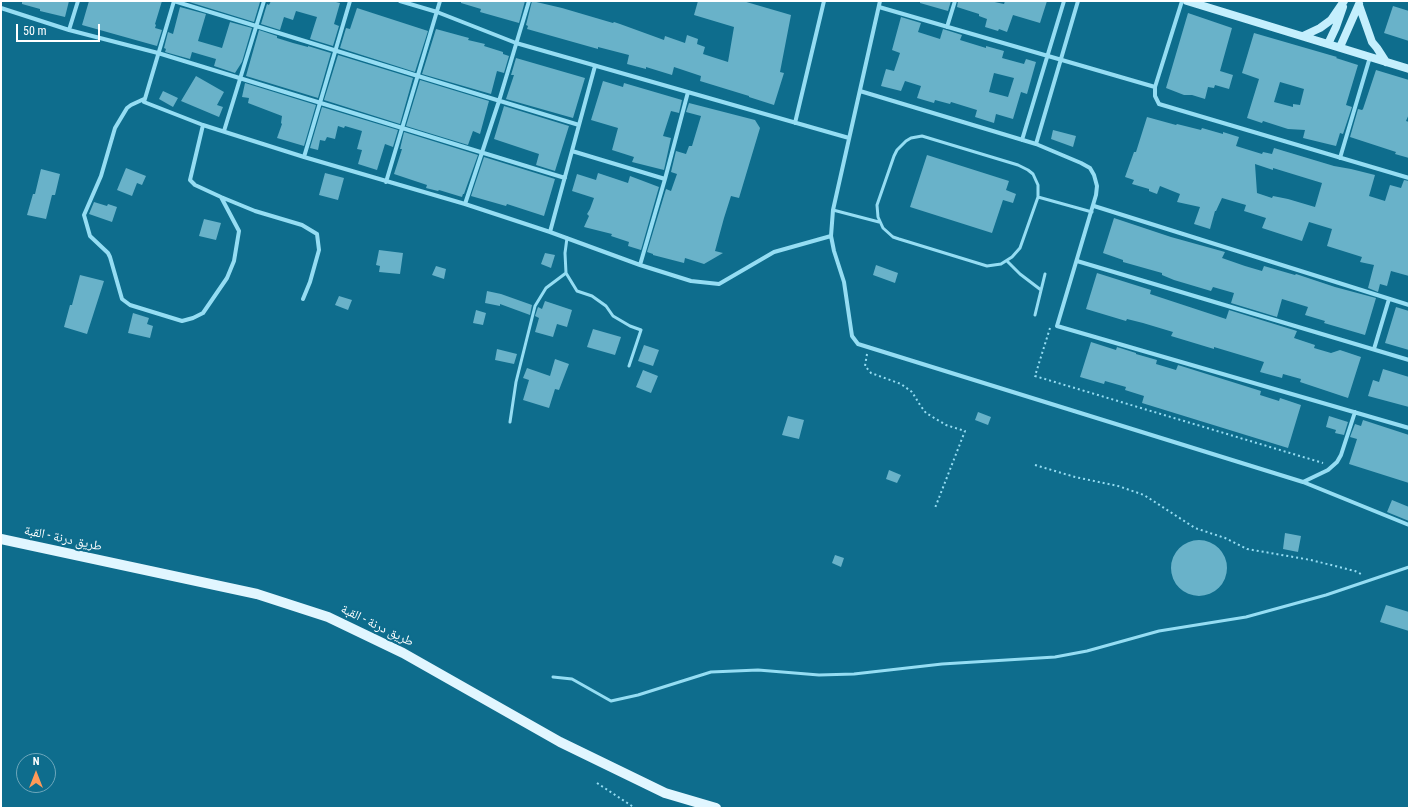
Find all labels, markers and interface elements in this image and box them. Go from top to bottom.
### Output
scale bar [18,16,102,42]
text: 50 m [23,24,47,38]
street label: طريق درنة - القبة [23,523,103,555]
street label: طريق درنة - القبة [338,602,416,650]
north arrow [16,753,56,793]
text: N [33,755,39,768]

